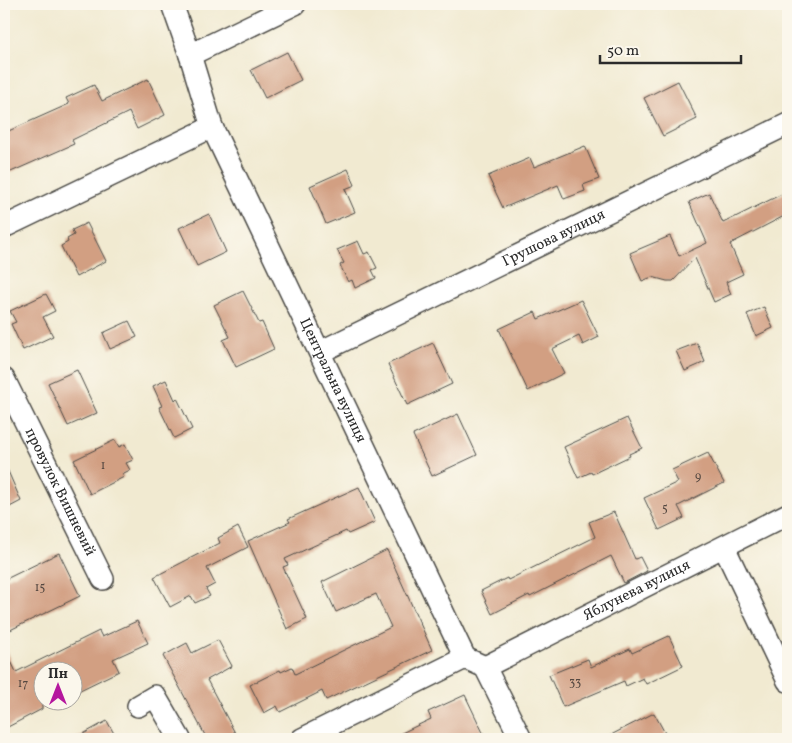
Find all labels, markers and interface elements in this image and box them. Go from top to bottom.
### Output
scale bar [600,32,741,64]
text: 50 m [607,41,639,62]
street label: Грушова вулиця [499,204,609,272]
street label: Центральна вулиця [294,314,371,446]
street label: провулок Вишневий [19,424,100,559]
house number: 1 [101,458,105,474]
house number: 9 [695,469,701,485]
house number: 5 [662,501,668,517]
street label: Яблунева вулиця [580,554,694,626]
house number: 15 [35,580,45,596]
north arrow [32,660,82,710]
text: Пн [48,665,68,684]
house number: 33 [569,675,581,691]
house number: 17 [18,676,28,692]

